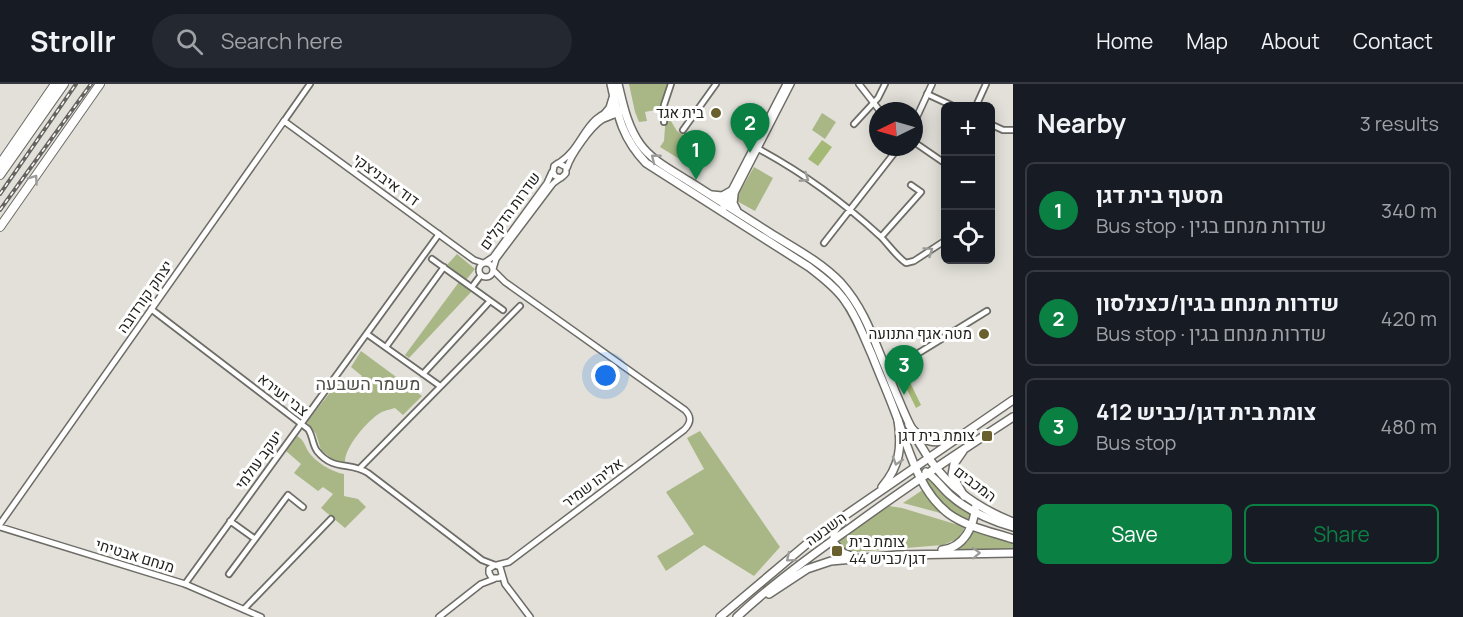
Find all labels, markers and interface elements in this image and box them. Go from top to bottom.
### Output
search box [152,14,572,68]
text: Strollr [30,22,116,60]
icon: search [173,25,206,58]
text: Search here [221,26,343,56]
text: Home [1096,27,1153,55]
text: Map [1186,27,1228,55]
text: About [1261,27,1320,55]
text: Contact [1353,27,1433,55]
place label: בית אגד [656,102,704,123]
north arrow [869,102,923,156]
map controls [941,102,995,264]
button: + [941,102,995,156]
pin: 2 [730,104,770,153]
text: Nearby [1037,105,1126,141]
marker: בית אגד [709,106,723,120]
text: 3 results [1360,110,1439,137]
pin: 1 [676,130,716,180]
street label: דוד איבניצקי [349,148,424,211]
one-way arrow [650,155,661,166]
button: − [941,156,995,210]
street label: שדרות הדקלים [474,167,545,254]
one-way arrow [798,171,809,182]
one-way arrow [27,174,38,185]
text: מסעף בית דגן [1096,180,1224,210]
text: 1 [1054,197,1063,224]
text: 340 m [1381,197,1437,224]
button: locate [941,210,995,264]
text: Bus stop · שדרות מנחם בגין [1096,212,1326,239]
one-way arrow [922,247,933,258]
street label: יצחק קורדובה [112,256,177,337]
text: שדרות מנחם בגין/כצנלסון [1096,288,1339,318]
text: 2 [1053,305,1064,332]
text: 420 m [1381,305,1437,332]
text: Bus stop · שדרות מנחם בגין [1096,320,1326,347]
place label: מטה אגף התנועה [869,323,972,344]
marker: מטה אגף התנועה [977,327,991,341]
pin: 3 [884,346,924,395]
your location [591,361,620,390]
street label: צבי זעירא [254,368,313,421]
district label: משמר השבעה [316,371,420,395]
text: צומת בית דגן/כביש 412 [1096,397,1316,427]
text: 3 [1053,413,1064,440]
text: 480 m [1380,413,1437,440]
place label: צומת בית דגן [898,425,975,446]
street label: יעקב עולמי [230,426,287,493]
marker: צומת בית דגן [980,429,994,443]
text: Bus stop [1096,429,1176,456]
street label: אליהו שמיר [558,453,628,512]
one-way arrow [892,455,904,466]
street label: המכבים [950,461,1001,507]
button: Save [1037,504,1232,564]
button: Share [1244,504,1439,564]
street label: השבעה [801,507,851,551]
place label: צומת בית דגן/כביש 44 [849,531,926,569]
street label: מנחם אבטיחי [93,534,177,577]
marker: צומת בית דגן/כביש 44 [830,544,844,558]
one-way arrow [972,547,981,559]
one-way arrow [786,551,797,562]

